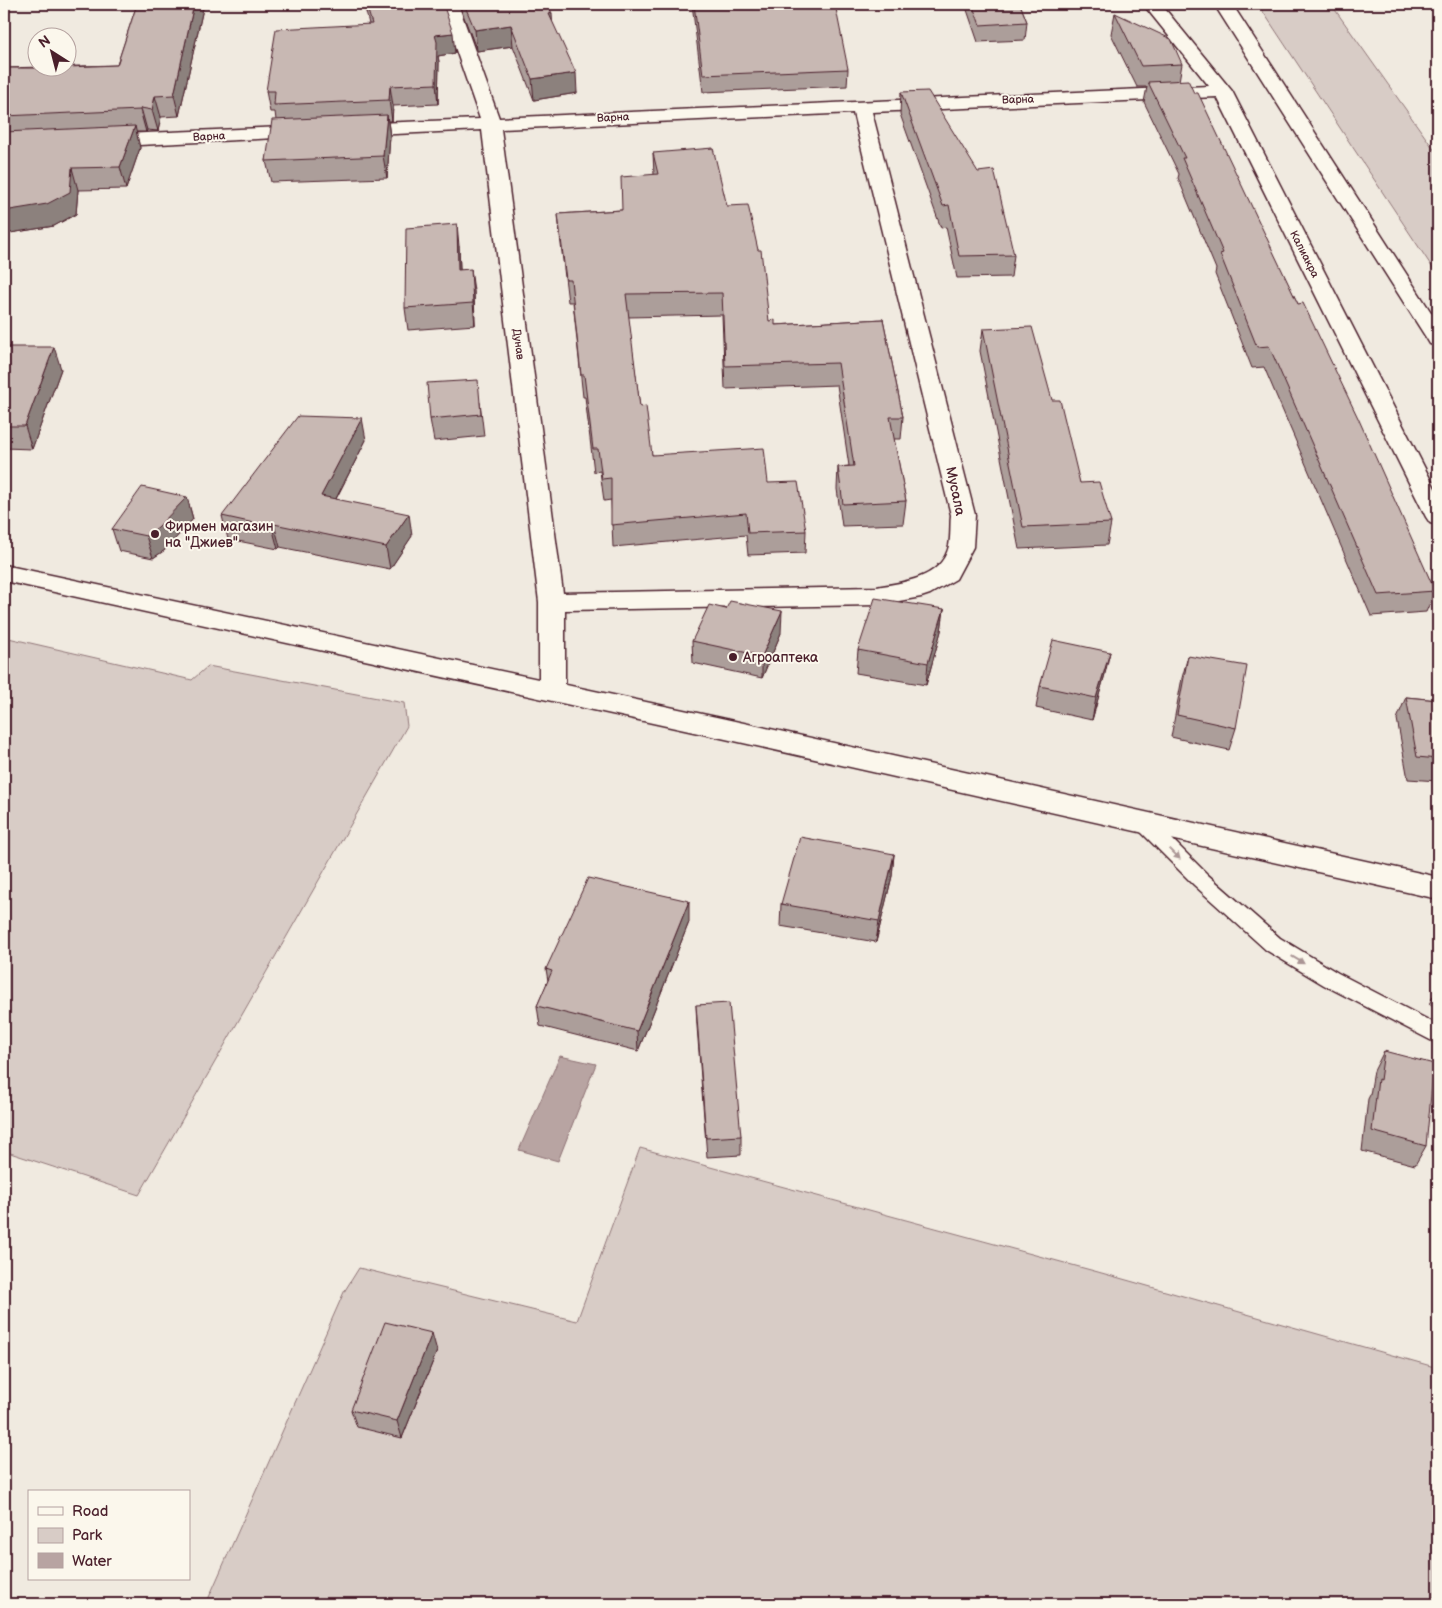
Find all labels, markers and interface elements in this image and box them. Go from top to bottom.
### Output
north arrow [28,28,78,78]
text: N [35,32,54,52]
street label: Варна [1002,92,1035,107]
street label: Варна [596,110,630,125]
street label: Варна [192,129,226,144]
street label: Калиакра [1287,229,1322,280]
street label: Дунав [510,328,527,361]
street label: Мусала [942,465,969,518]
place label: Фирмен магазин на "Джиев" [165,518,274,551]
marker: Фирмен магазин на "Джиев" [149,528,161,540]
place label: Агроаптека [742,649,819,666]
marker: Агроаптека [727,651,739,663]
one-way arrow [1169,848,1181,860]
one-way arrow [1292,955,1305,964]
legend [28,1490,190,1580]
text: Road [72,1502,108,1521]
text: Park [72,1526,103,1545]
text: Water [72,1552,112,1571]

